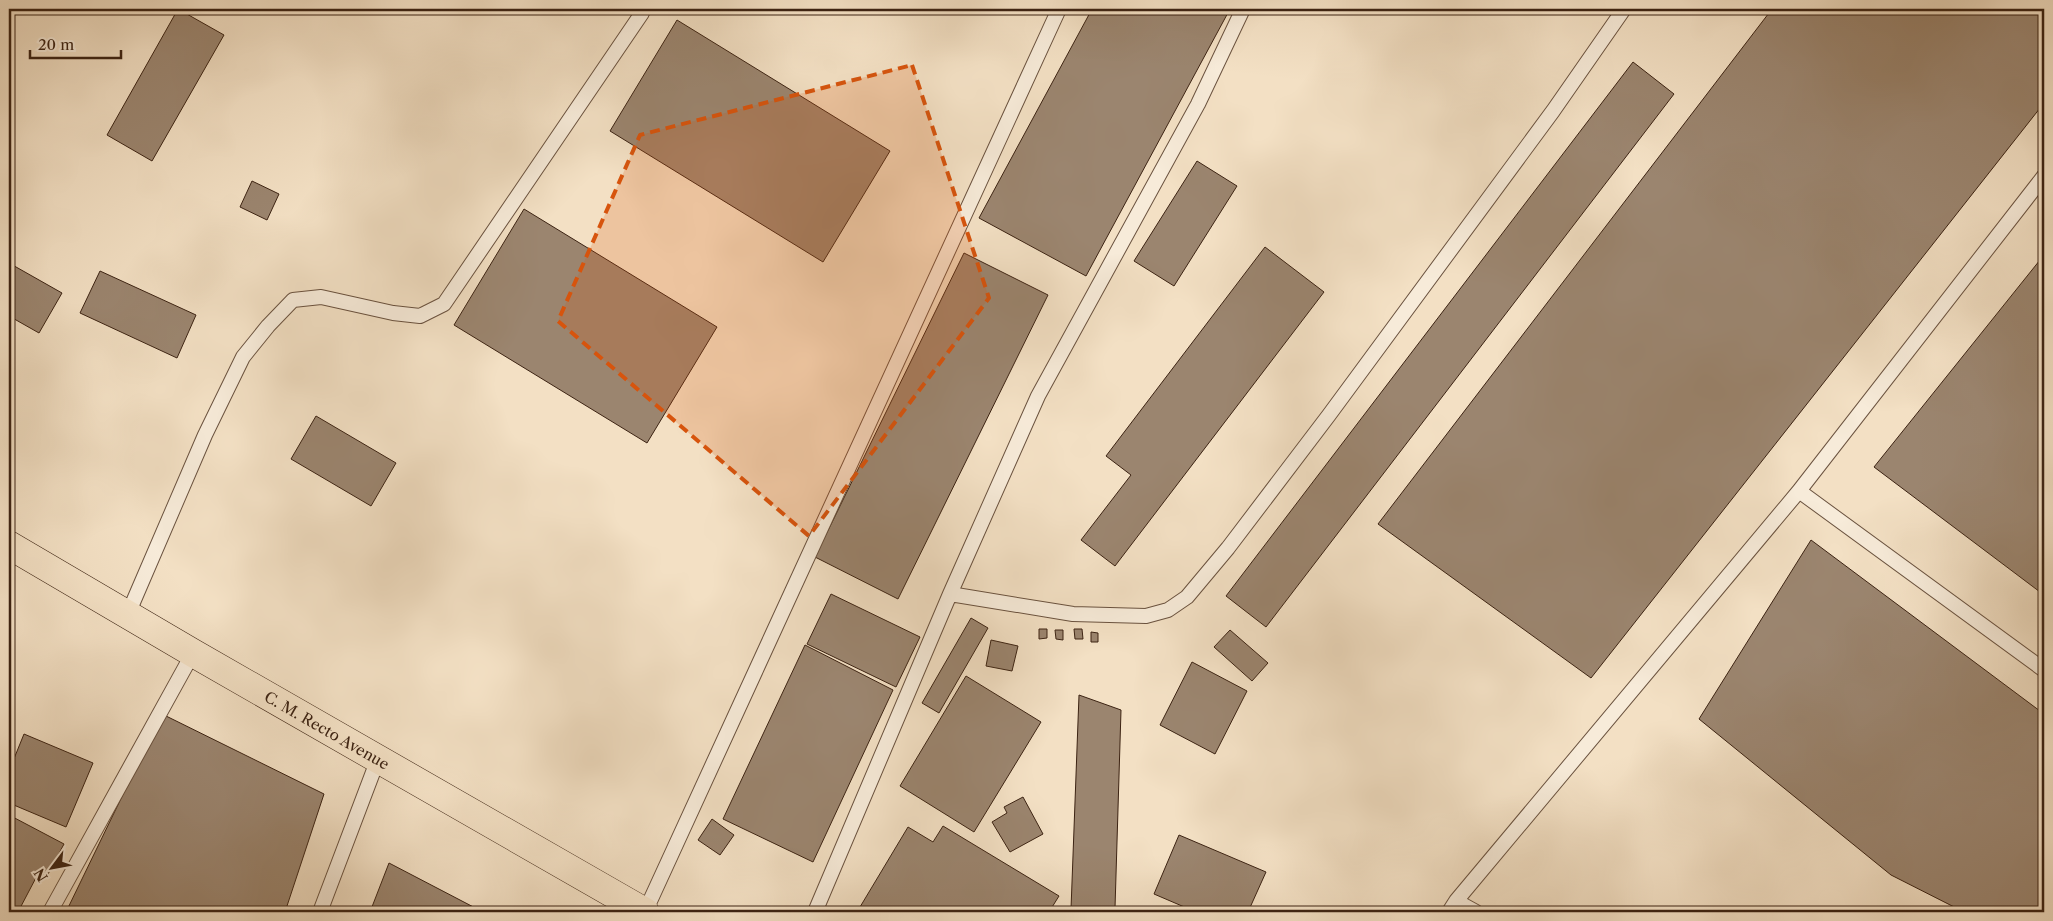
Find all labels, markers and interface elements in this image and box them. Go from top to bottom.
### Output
scale bar [30,28,121,60]
text: 20 m [38,35,74,54]
street label: C. M. Recto Avenue [261,687,393,773]
north arrow [28,844,78,894]
text: N [30,865,52,885]

